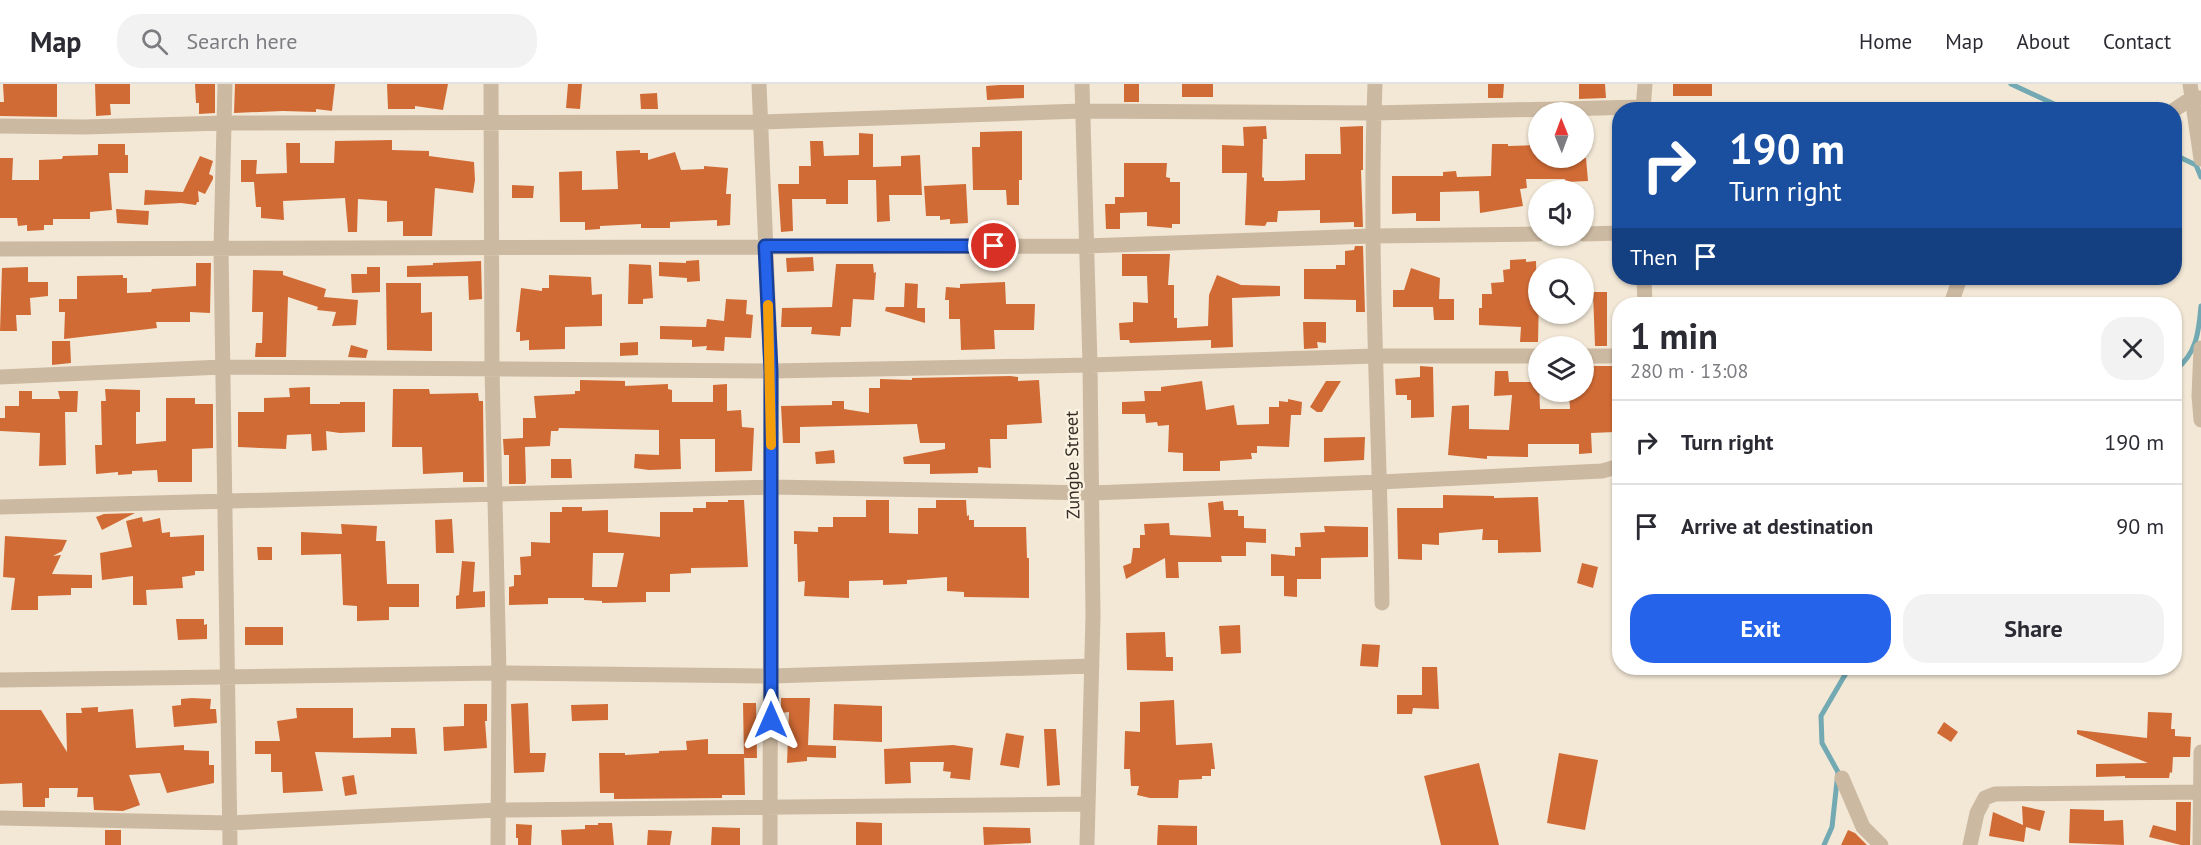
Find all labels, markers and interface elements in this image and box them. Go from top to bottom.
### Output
search box [117,14,537,68]
text: Map [30,23,81,60]
icon: search [138,25,171,58]
text: Search here [186,27,297,55]
text: Home [1859,28,1912,55]
text: Map [1945,28,1984,55]
text: About [2017,28,2070,55]
text: Contact [2103,28,2171,55]
north arrow [1528,102,1594,168]
map controls [1528,102,1594,402]
text: 190 m [1729,121,1845,176]
icon: right [1630,126,1708,204]
text: Turn right [1729,174,1842,208]
button: sound [1528,180,1594,246]
pin [968,220,1019,271]
icon: arrive [977,229,1010,262]
icon: arrive [1689,240,1722,273]
text: Then [1630,243,1677,271]
button: search [1528,258,1594,324]
text: 1 min [1630,312,1718,359]
button: close [2101,317,2164,380]
button: layers [1528,336,1594,402]
text: 280 m · 13:08 [1630,358,1748,384]
street label: Zungbe Street [1060,411,1084,519]
icon: right [1630,426,1663,459]
text: Turn right [1681,428,1773,456]
text: 190 m [2104,428,2164,456]
icon: arrive [1630,510,1663,543]
text: Arrive at destination [1681,512,1873,540]
text: 90 m [2116,512,2164,540]
button: Exit [1630,594,1891,663]
button: Share [1903,594,2164,663]
position arrow [739,688,803,752]

